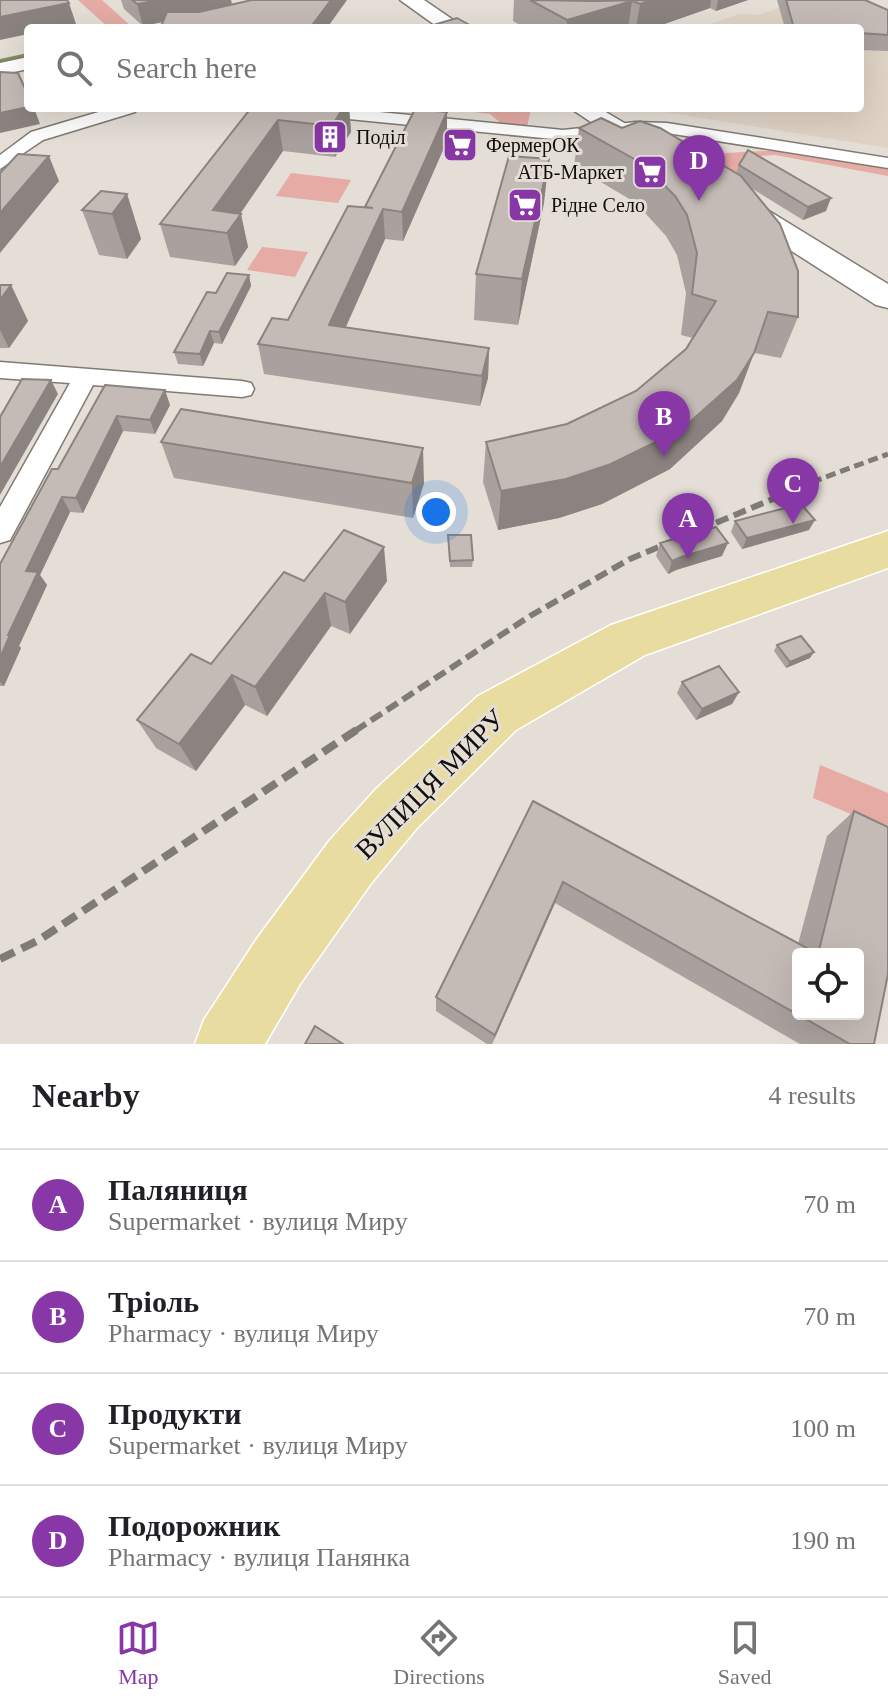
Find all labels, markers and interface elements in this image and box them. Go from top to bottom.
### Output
search box [24,24,864,112]
icon: search [52,46,96,90]
text: Search here [116,51,257,84]
building icon: Поділ [311,118,349,156]
place label: Поділ [356,126,406,149]
supermarket icon: ФермерОК [441,126,479,164]
place label: ФермерОК [486,134,580,157]
pin: D [673,135,725,201]
supermarket icon: АТБ-Маркет [631,153,669,191]
place label: АТБ-Маркет [517,161,624,184]
supermarket icon: Рідне Село [506,186,544,224]
place label: Рідне Село [551,194,645,217]
pin: B [638,391,690,457]
pin: C [767,458,819,524]
your location [416,492,456,532]
pin: A [662,493,714,559]
street label: ВУЛИЦЯ МИРУ [349,703,511,865]
map controls [792,948,864,1020]
button: locate [792,948,864,1020]
text: Nearby [32,1077,140,1114]
text: 4 results [769,1081,856,1110]
text: Паляниця [108,1173,248,1206]
text: A [49,1190,67,1219]
text: 70 m [803,1190,856,1219]
text: Supermarket · вулиця Миру [108,1207,408,1236]
text: Тріоль [108,1285,199,1318]
text: B [49,1302,67,1331]
text: 70 m [803,1302,856,1331]
text: Pharmacy · вулиця Миру [108,1319,379,1348]
text: Продукти [108,1397,242,1430]
text: C [49,1414,67,1443]
text: 100 m [790,1414,856,1443]
text: Supermarket · вулиця Миру [108,1431,408,1460]
text: Подорожник [108,1509,280,1542]
text: D [49,1526,67,1555]
text: 190 m [790,1526,856,1555]
text: Pharmacy · вулиця Панянка [108,1543,410,1572]
tab: Map [116,1616,160,1690]
tab: Directions [393,1616,485,1690]
tab: Saved [718,1616,772,1690]

